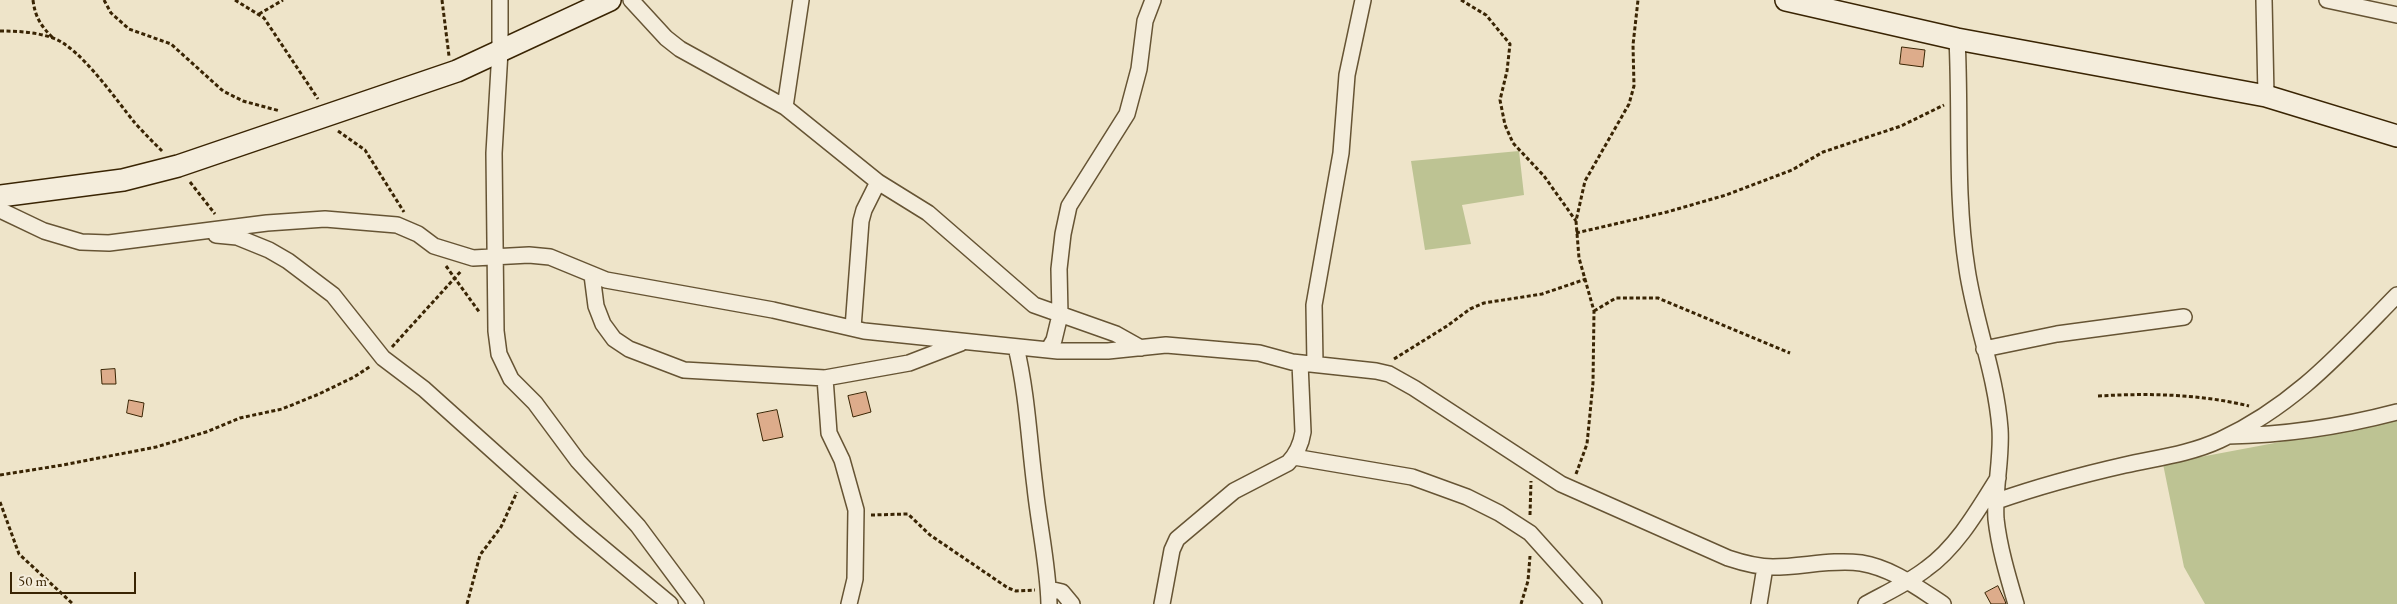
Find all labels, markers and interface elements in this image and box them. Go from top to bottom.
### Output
scale bar [12,562,139,594]
text: 50 m [18,571,47,590]

